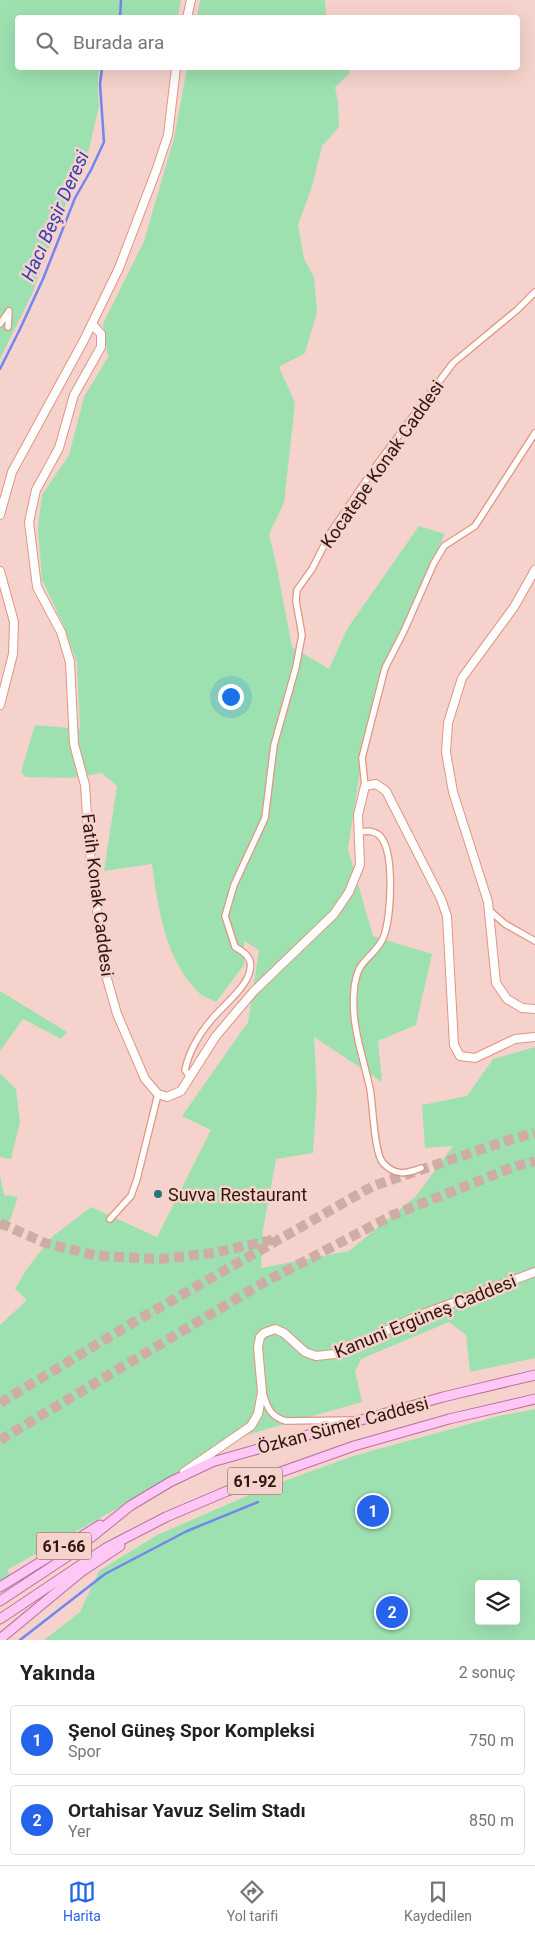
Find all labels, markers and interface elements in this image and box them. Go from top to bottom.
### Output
search box [15,15,520,70]
icon: search [33,29,61,57]
text: Burada ara [73,31,164,54]
water label: Hacı Beşir Deresi [16,147,94,285]
street label: Kocatepe Konak Caddesi [316,376,448,552]
your location [218,684,244,710]
street label: Fatih Konak Caddesi [78,812,118,978]
place label: Suvva Restaurant [168,1184,307,1205]
marker: Suvva Restaurant [152,1188,164,1200]
street label: Kanuni Ergüneş Caddesi [331,1270,519,1362]
street label: Özkan Sümer Caddesi [255,1392,431,1458]
road number: 61-92 [228,1468,282,1494]
pin: 1 [357,1492,389,1530]
road number: 61-66 [36,1532,92,1560]
map controls [475,1580,520,1625]
button: layers [475,1580,520,1625]
pin: 2 [376,1593,408,1631]
text: Yakında [20,1661,95,1685]
text: 2 sonuç [459,1663,515,1682]
text: Şenol Güneş Spor Kompleksi [68,1719,315,1742]
text: 1 [32,1731,42,1750]
text: 750 m [469,1731,514,1750]
text: Spor [68,1742,101,1761]
text: Ortahisar Yavuz Selim Stadı [68,1799,306,1822]
text: 2 [32,1811,42,1830]
text: 850 m [469,1811,514,1830]
text: Yer [68,1822,91,1841]
tab: Harita [63,1878,101,1924]
tab: Yol tarifi [227,1878,278,1924]
tab: Kaydedilen [404,1878,472,1924]

